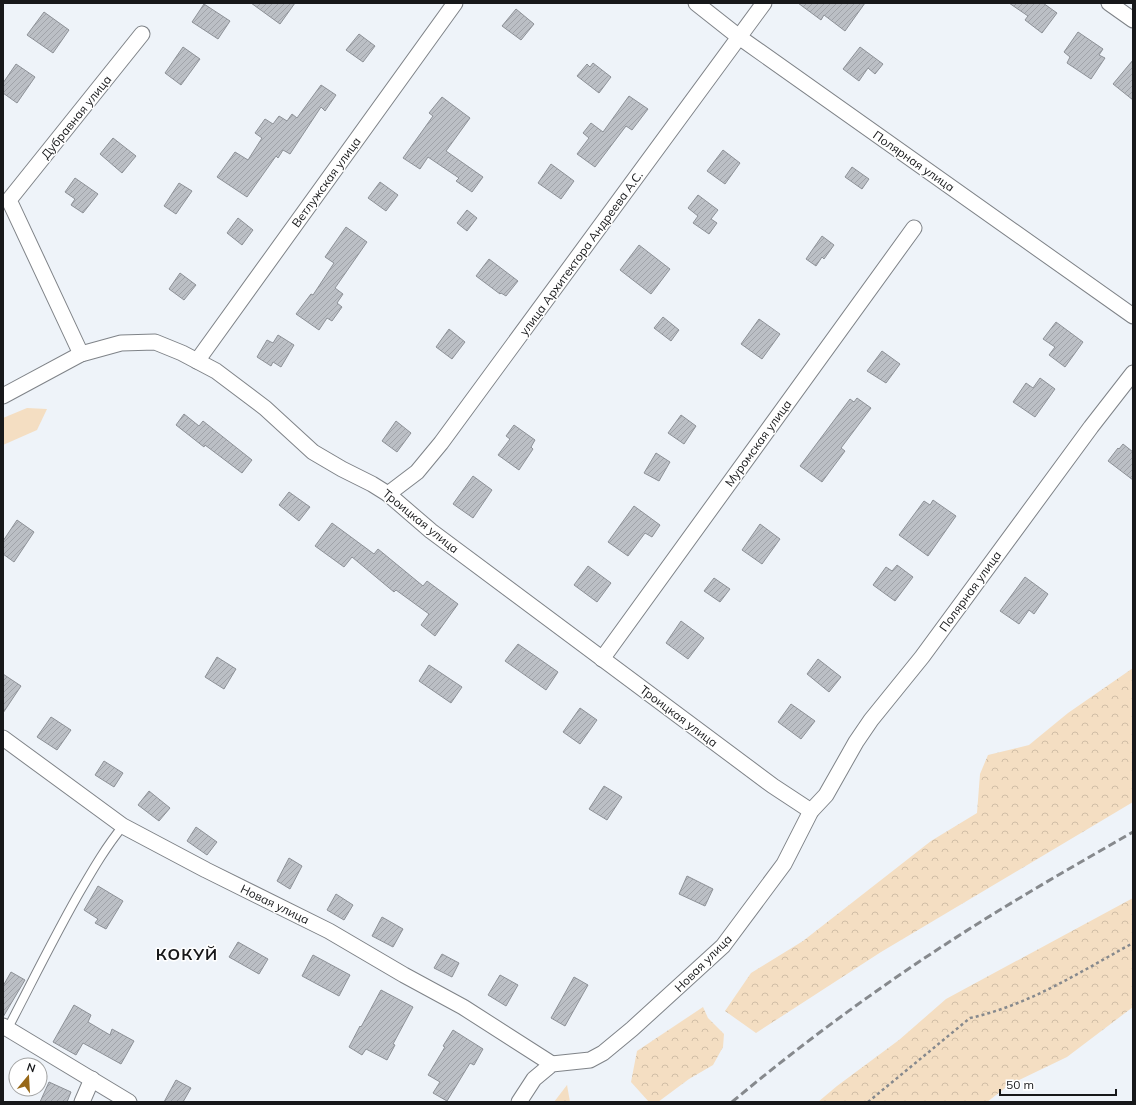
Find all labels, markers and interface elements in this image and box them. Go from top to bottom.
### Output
street label: Дубравная улица [38,72,114,162]
street label: Полярная улица [870,127,958,195]
street label: Ветлужская улица [288,134,364,230]
street label: улица Архитектора Андреева А.С. [516,168,646,338]
street label: Муромская улица [721,397,795,489]
street label: Троицкая улица [380,486,462,556]
street label: Полярная улица [936,548,1004,634]
street label: Троицкая улица [637,682,721,750]
street label: Новая улица [238,881,312,927]
street label: Новая улица [671,931,735,995]
district label: КОКУЙ [156,944,218,964]
north arrow [8,1057,48,1097]
text: N [25,1060,37,1075]
scale bar [1000,1071,1116,1097]
text: 50 m [1006,1077,1034,1092]

